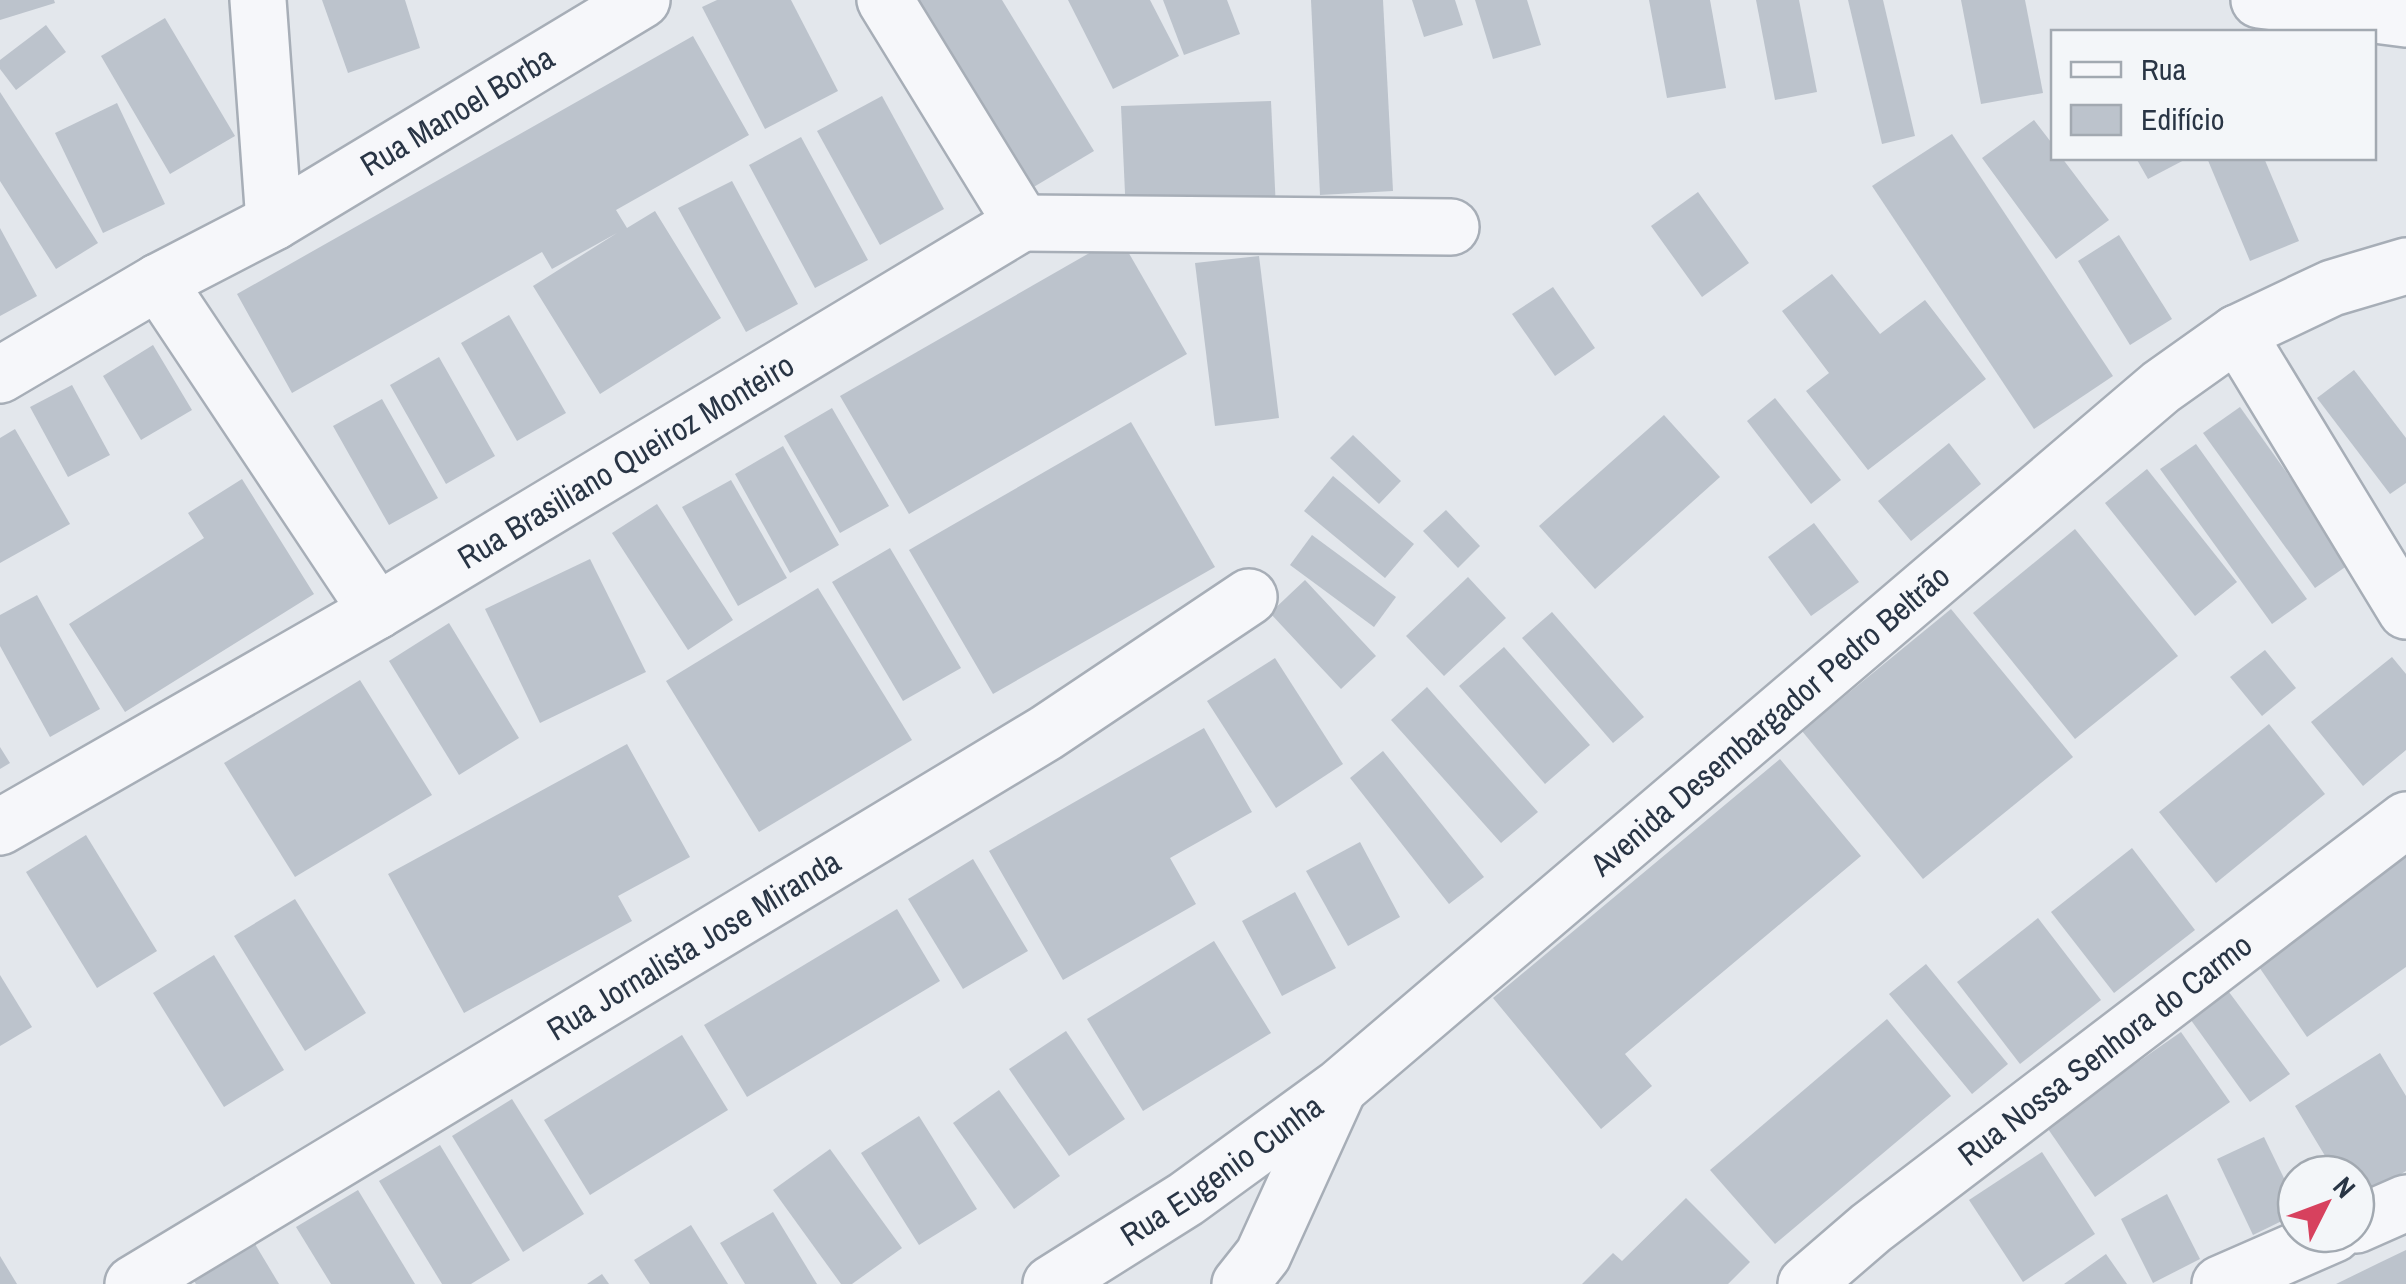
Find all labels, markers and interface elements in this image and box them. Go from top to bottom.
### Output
legend [2051,30,2376,160]
street label: Rua Manoel Borba [352,36,562,186]
text: Rua [2141,49,2186,89]
text: Edifício [2141,99,2224,139]
street label: Rua Brasiliano Queiroz Monteiro [450,343,802,579]
street label: Avenida Desembargador Pedro Beltrão [1580,555,1958,886]
street label: Rua Jornalista Jose Miranda [539,840,849,1050]
street label: Rua Nossa Senhora do Carmo [1949,923,2260,1175]
street label: Rua Eugenio Cunha [1112,1084,1332,1256]
north arrow [2276,1154,2376,1254]
text: N [2325,1168,2364,1206]

